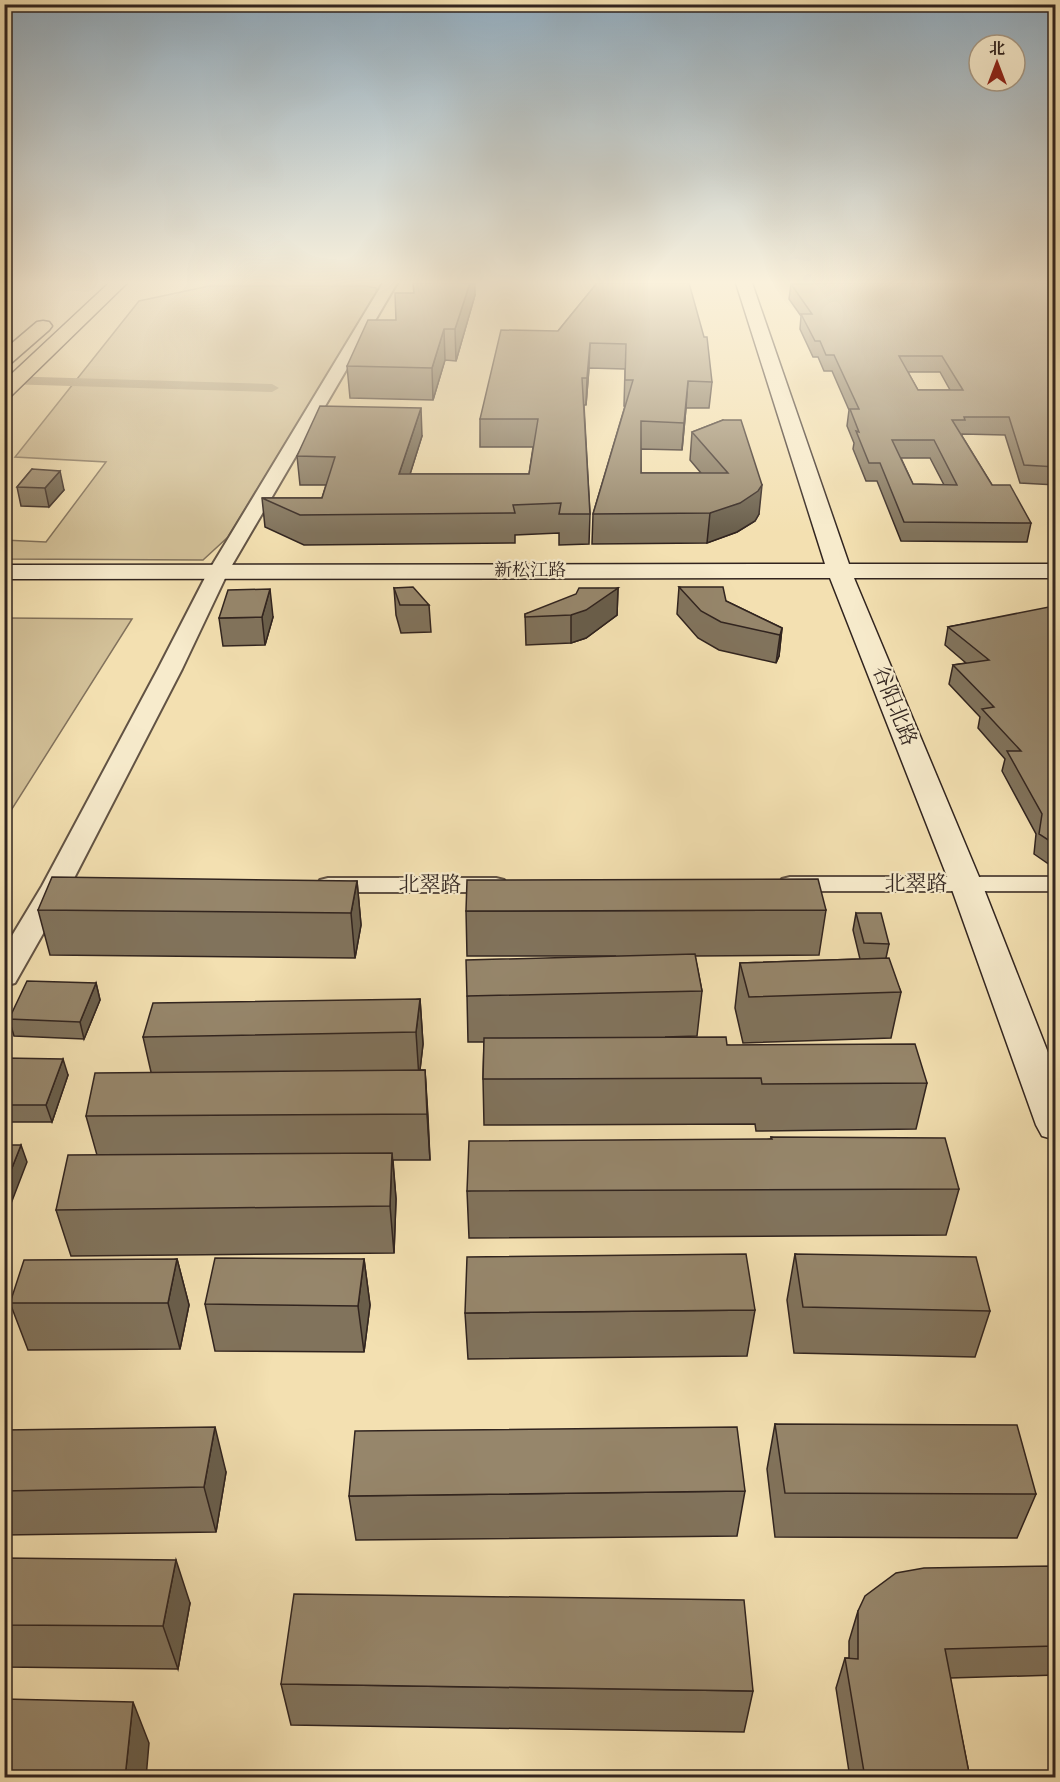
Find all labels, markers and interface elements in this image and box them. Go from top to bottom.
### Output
north arrow [967,33,1027,93]
text: 北 [989,39,1005,59]
street label: 新松江路 [494,560,566,582]
street label: 谷阳北路 [866,662,922,750]
street label: 北翠路 [885,871,948,897]
street label: 北翠路 [399,872,462,898]

